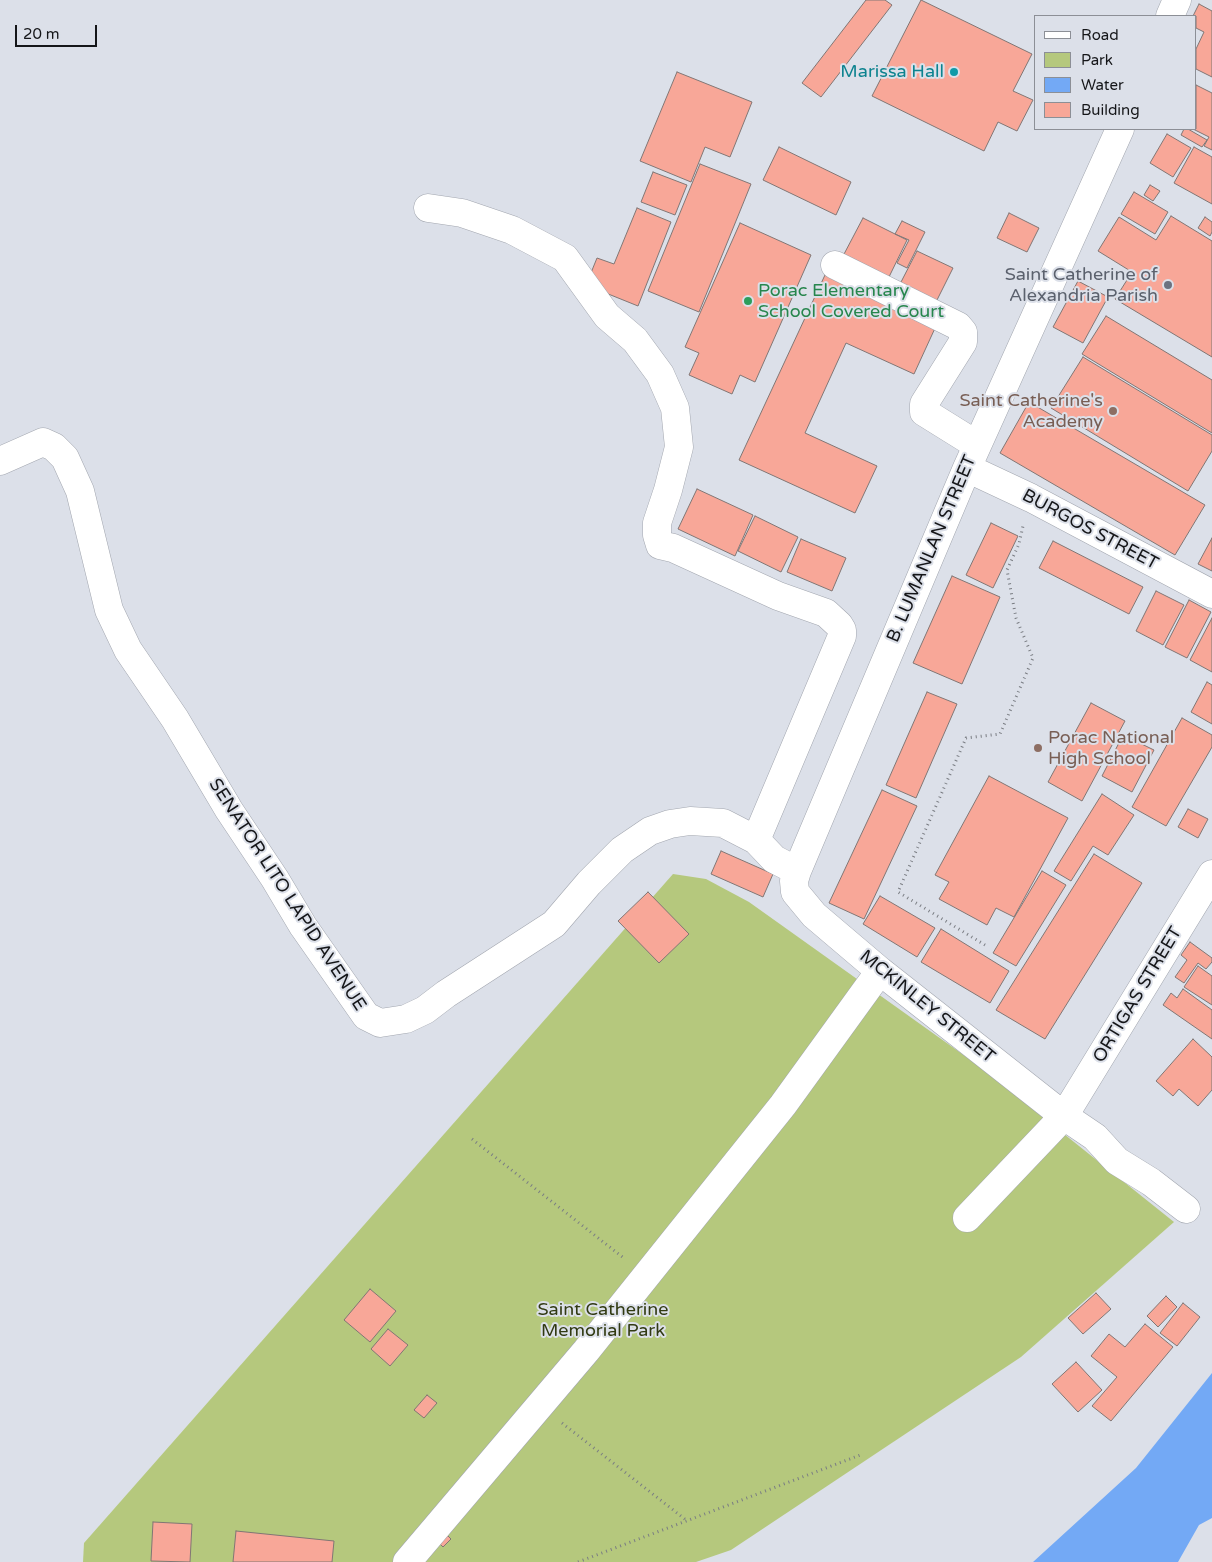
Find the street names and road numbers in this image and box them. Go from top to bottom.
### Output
street label: B. LUMANLAN STREET [883,452,981,646]
street label: BURGOS STREET [1018,485,1162,575]
street label: SENATOR LITO LAPID AVENUE [204,775,370,1015]
street label: ORTIGAS STREET [1089,923,1187,1067]
street label: MCKINLEY STREET [855,946,999,1068]

